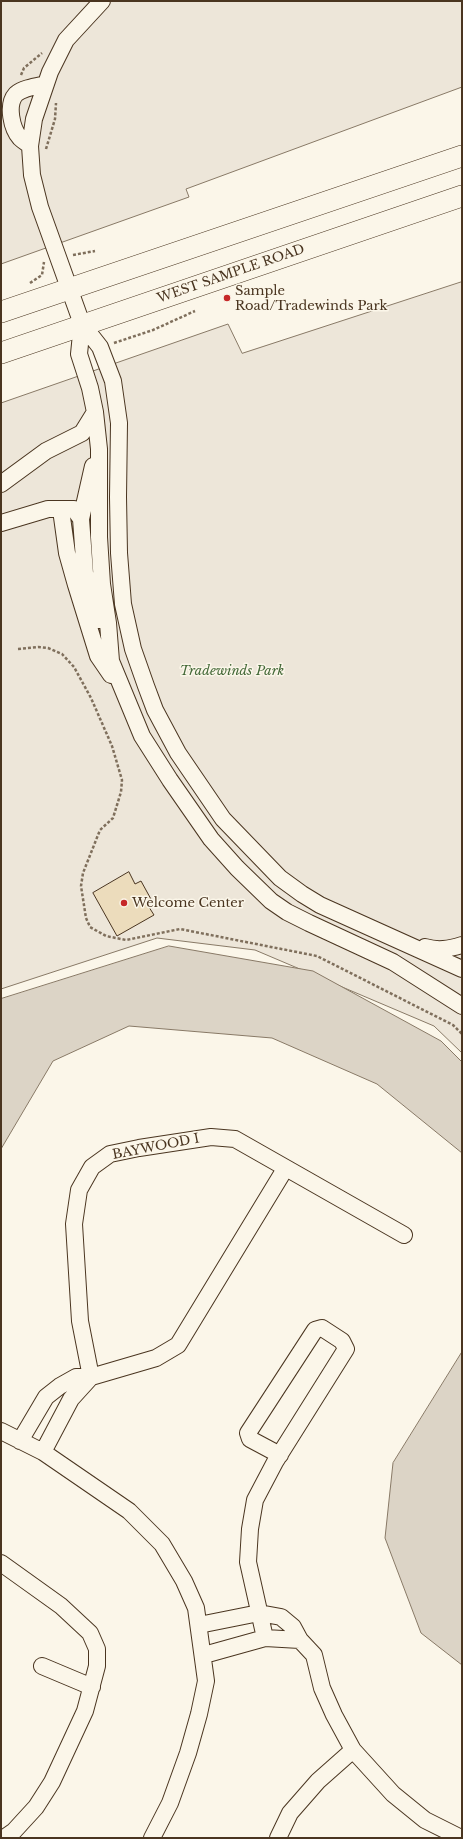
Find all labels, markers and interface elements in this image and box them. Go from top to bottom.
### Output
street label: WEST SAMPLE ROAD [155,241,307,307]
place label: Sample Road/Tradewinds Park [235,283,388,314]
marker: Sample Road/Tradewinds Park [222,293,232,303]
park label: Tradewinds Park [180,663,284,679]
place label: Welcome Center [132,895,244,911]
marker: Welcome Center [119,898,129,908]
street label: BAYWOOD I [111,1131,201,1163]

